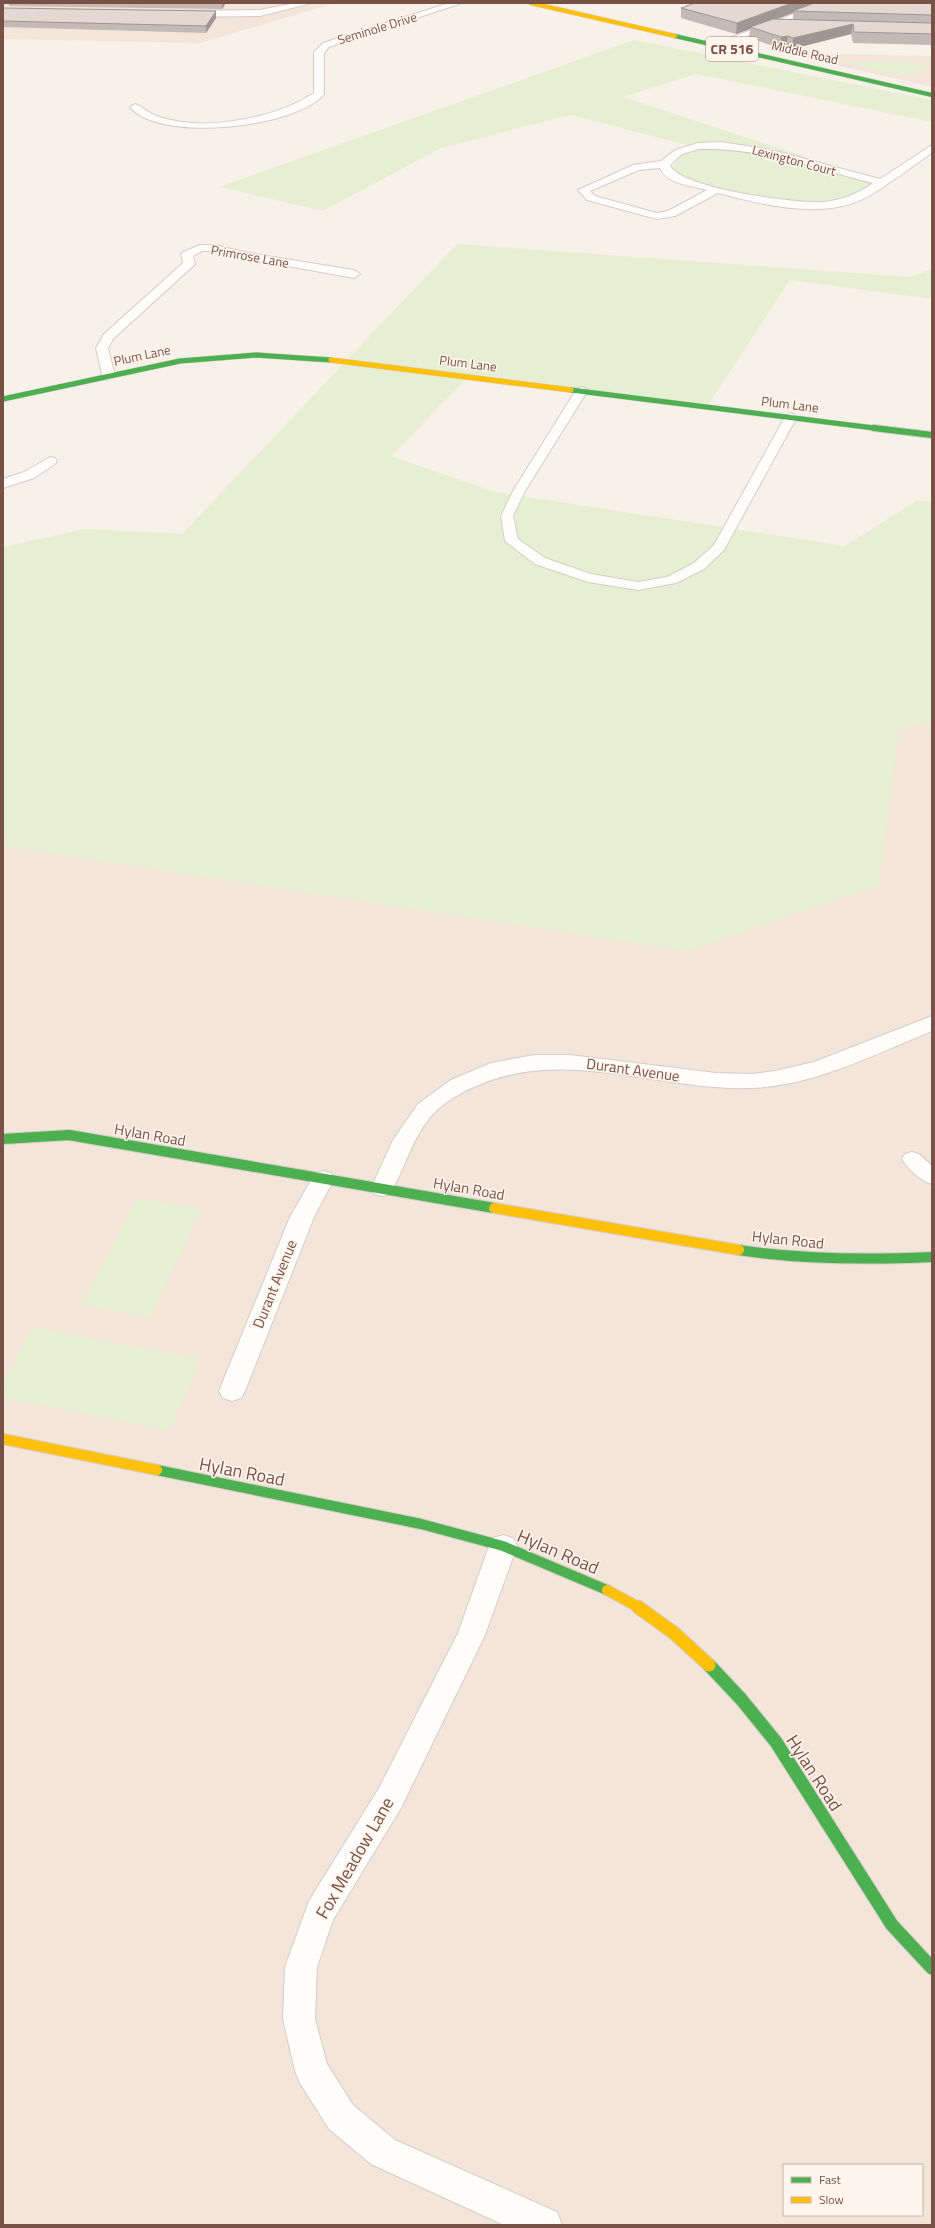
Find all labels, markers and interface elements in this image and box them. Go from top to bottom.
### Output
street label: Seminole Drive [335,6,419,50]
street label: Middle Road [770,35,840,69]
road number: CR 516 [706,37,758,61]
street label: Lexington Court [750,139,839,181]
street label: Primrose Lane [209,239,291,273]
street label: Plum Lane [112,339,172,371]
street label: Plum Lane [438,350,498,376]
street label: Plum Lane [760,391,820,417]
street label: Durant Avenue [585,1052,681,1087]
street label: Hylan Road [113,1117,188,1152]
street label: Hylan Road [432,1171,507,1206]
street label: Hylan Road [751,1224,825,1255]
street label: Durant Avenue [246,1236,303,1332]
street label: Hylan Road [197,1450,287,1493]
street label: Hylan Road [513,1522,603,1581]
street label: Hylan Road [780,1729,849,1816]
street label: Fox Meadow Lane [309,1792,400,1924]
legend [783,2164,923,2216]
text: Fast [819,2170,842,2189]
text: Slow [819,2190,844,2209]

